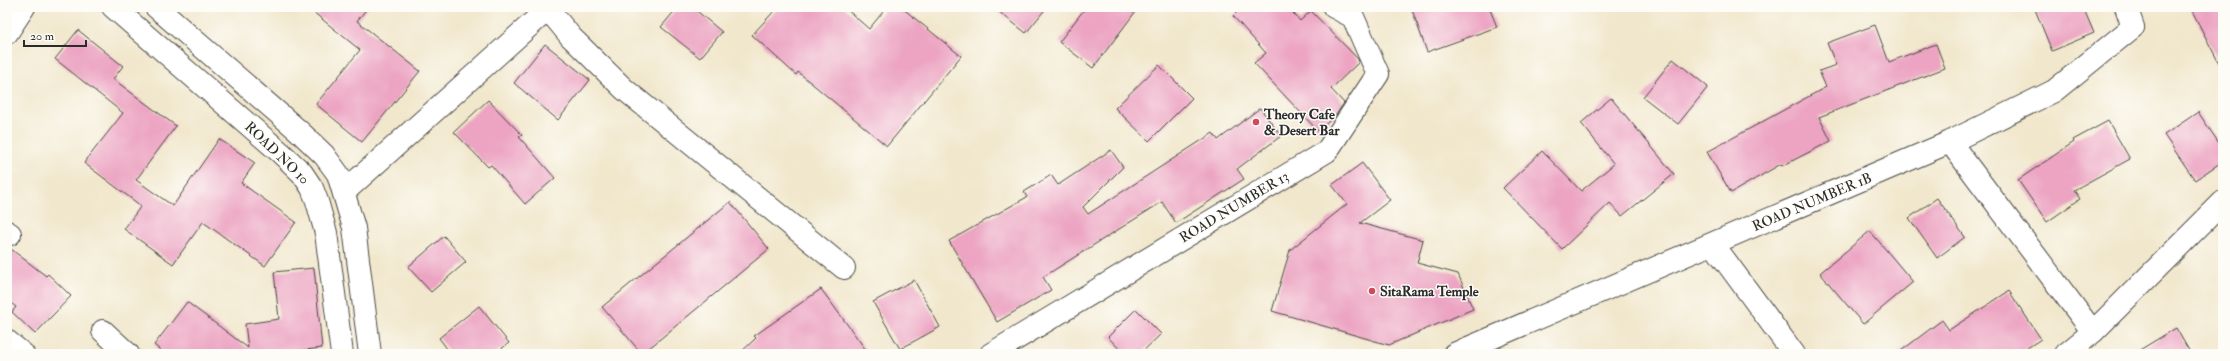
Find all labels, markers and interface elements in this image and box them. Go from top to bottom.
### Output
scale bar [24,22,86,48]
text: 20 m [30,29,55,44]
place label: Theory Cafe & Desert Bar [1263,106,1340,139]
marker: Theory Cafe & Desert Bar [1251,117,1261,127]
street label: ROAD NO 10 [241,118,313,188]
street label: ROAD NUMBER 13 [1176,168,1292,246]
street label: ROAD NUMBER 1B [1750,169,1874,235]
place label: SitaRama Temple [1380,283,1479,301]
marker: SitaRama Temple [1367,286,1377,296]

